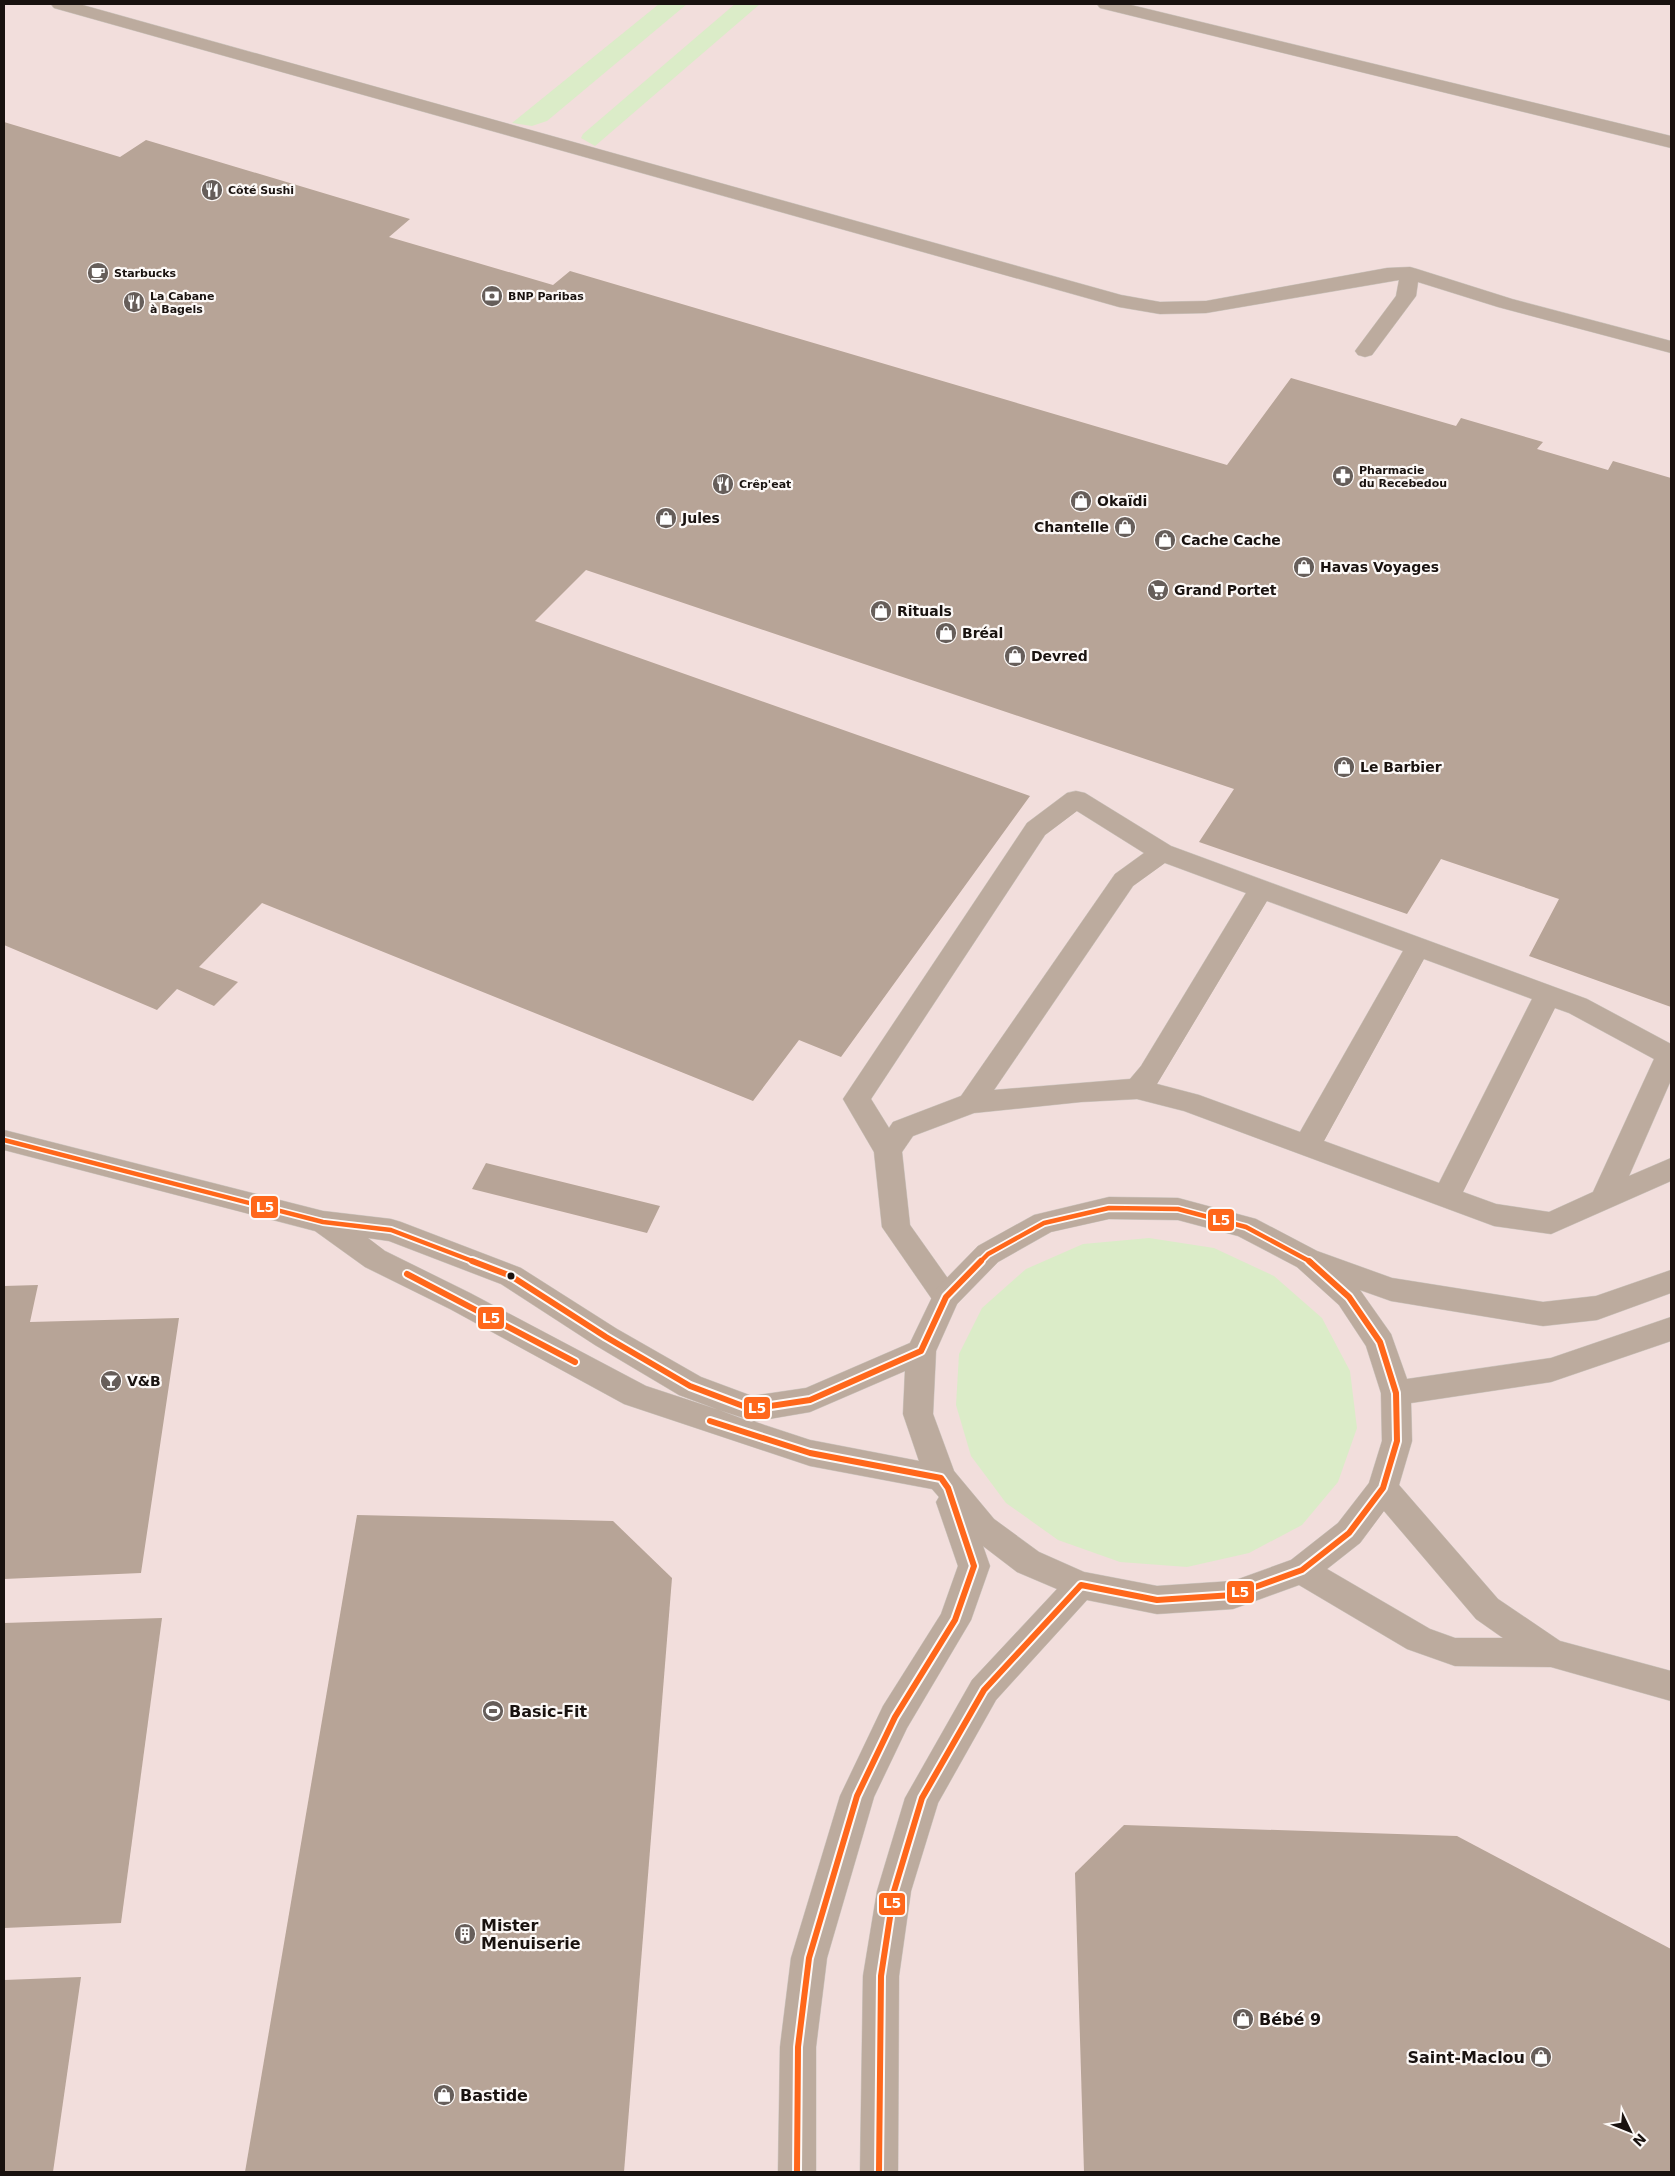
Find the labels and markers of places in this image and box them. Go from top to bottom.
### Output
restaurant icon: Côté Sushi [200,178,224,202]
place label: Côté Sushi [228,184,294,197]
cafe icon: Starbucks [86,261,110,285]
place label: Starbucks [114,267,177,280]
bank icon: BNP Paribas [480,284,504,308]
restaurant icon: La Cabane à Bagels [122,290,146,314]
place label: La Cabane à Bagels [150,290,214,316]
place label: BNP Paribas [508,290,584,303]
pharmacy icon: Pharmacie du Recebedou [1331,464,1355,488]
place label: Pharmacie du Recebedou [1359,464,1447,490]
restaurant icon: Crêp'eat [711,472,735,496]
place label: Crêp'eat [739,478,791,491]
shop icon: Okaïdi [1069,489,1093,513]
place label: Okaïdi [1097,493,1147,509]
shop icon: Jules [654,506,678,530]
place label: Jules [681,510,720,526]
shop icon: Chantelle [1113,515,1137,539]
place label: Chantelle [1034,519,1109,535]
shop icon: Cache Cache [1153,528,1177,552]
place label: Cache Cache [1181,532,1281,548]
shop icon: Havas Voyages [1292,555,1316,579]
place label: Havas Voyages [1320,559,1439,575]
supermarket icon: Grand Portet [1146,578,1170,602]
place label: Grand Portet [1174,582,1277,598]
shop icon: Rituals [869,599,893,623]
place label: Rituals [897,603,952,619]
shop icon: Bréal [934,621,958,645]
place label: Bréal [962,625,1003,641]
shop icon: Devred [1003,644,1027,668]
place label: Devred [1031,648,1088,664]
shop icon: Le Barbier [1332,755,1356,779]
place label: Le Barbier [1360,759,1442,775]
unlabelled marker [506,1271,516,1281]
bar icon: V&B [99,1369,123,1393]
place label: V&B [127,1373,161,1389]
sports icon: Basic-Fit [481,1699,505,1723]
place label: Basic-Fit [509,1702,588,1721]
place label: Mister Menuiserie [481,1916,581,1953]
building icon: Mister Menuiserie [453,1922,477,1946]
shop icon: Bébé 9 [1231,2007,1255,2031]
place label: Bébé 9 [1259,2010,1321,2029]
shop icon: Saint-Maclou [1529,2045,1553,2069]
place label: Saint-Maclou [1407,2048,1525,2067]
shop icon: Bastide [432,2083,456,2107]
place label: Bastide [460,2086,528,2105]

